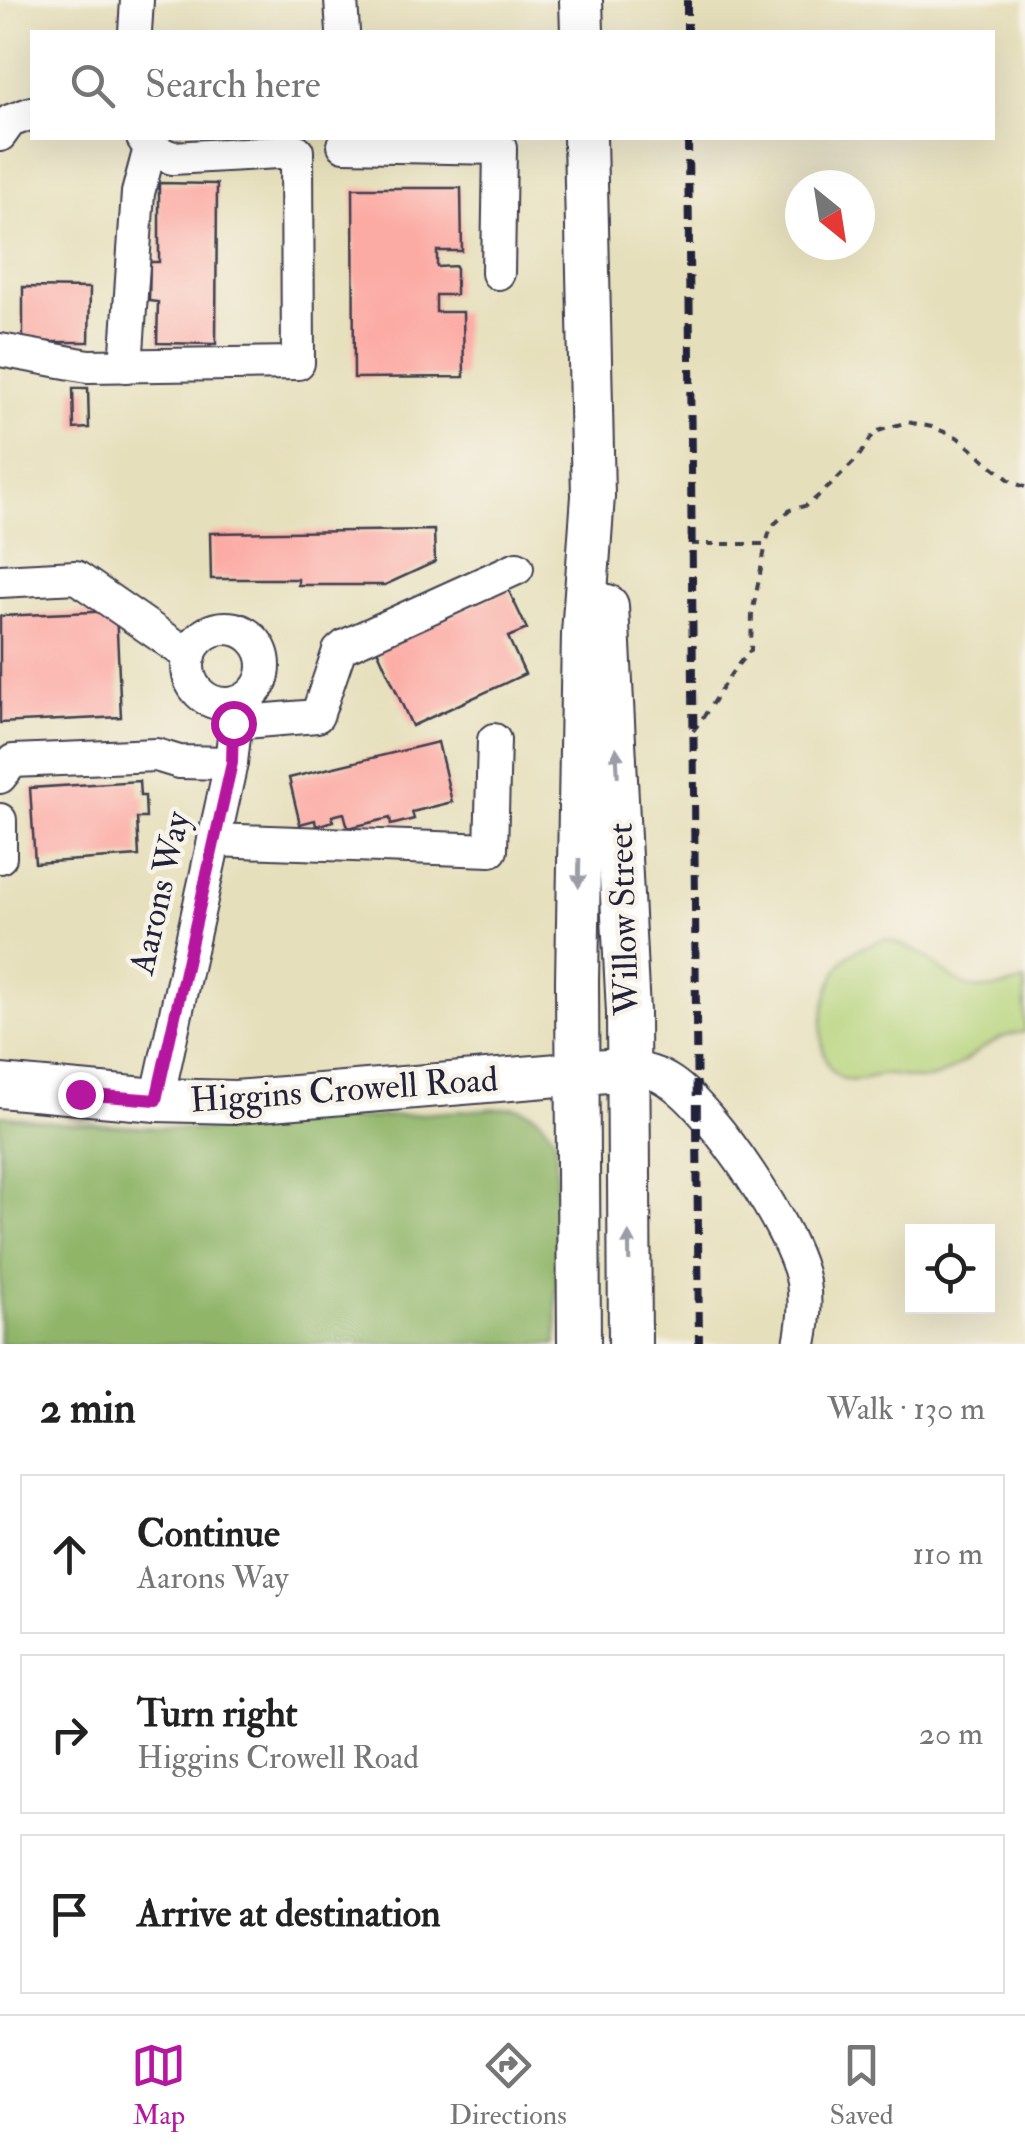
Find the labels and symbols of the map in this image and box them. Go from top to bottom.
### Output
north arrow [785,170,875,260]
route start [211,701,257,747]
one-way arrow [609,745,625,777]
street label: Aarons Way [120,807,200,980]
street label: Willow Street [599,822,649,1017]
one-way arrow [570,858,586,890]
street label: Higgins Crowell Road [189,1057,499,1123]
route end [58,1072,104,1118]
one-way arrow [621,1230,637,1262]

